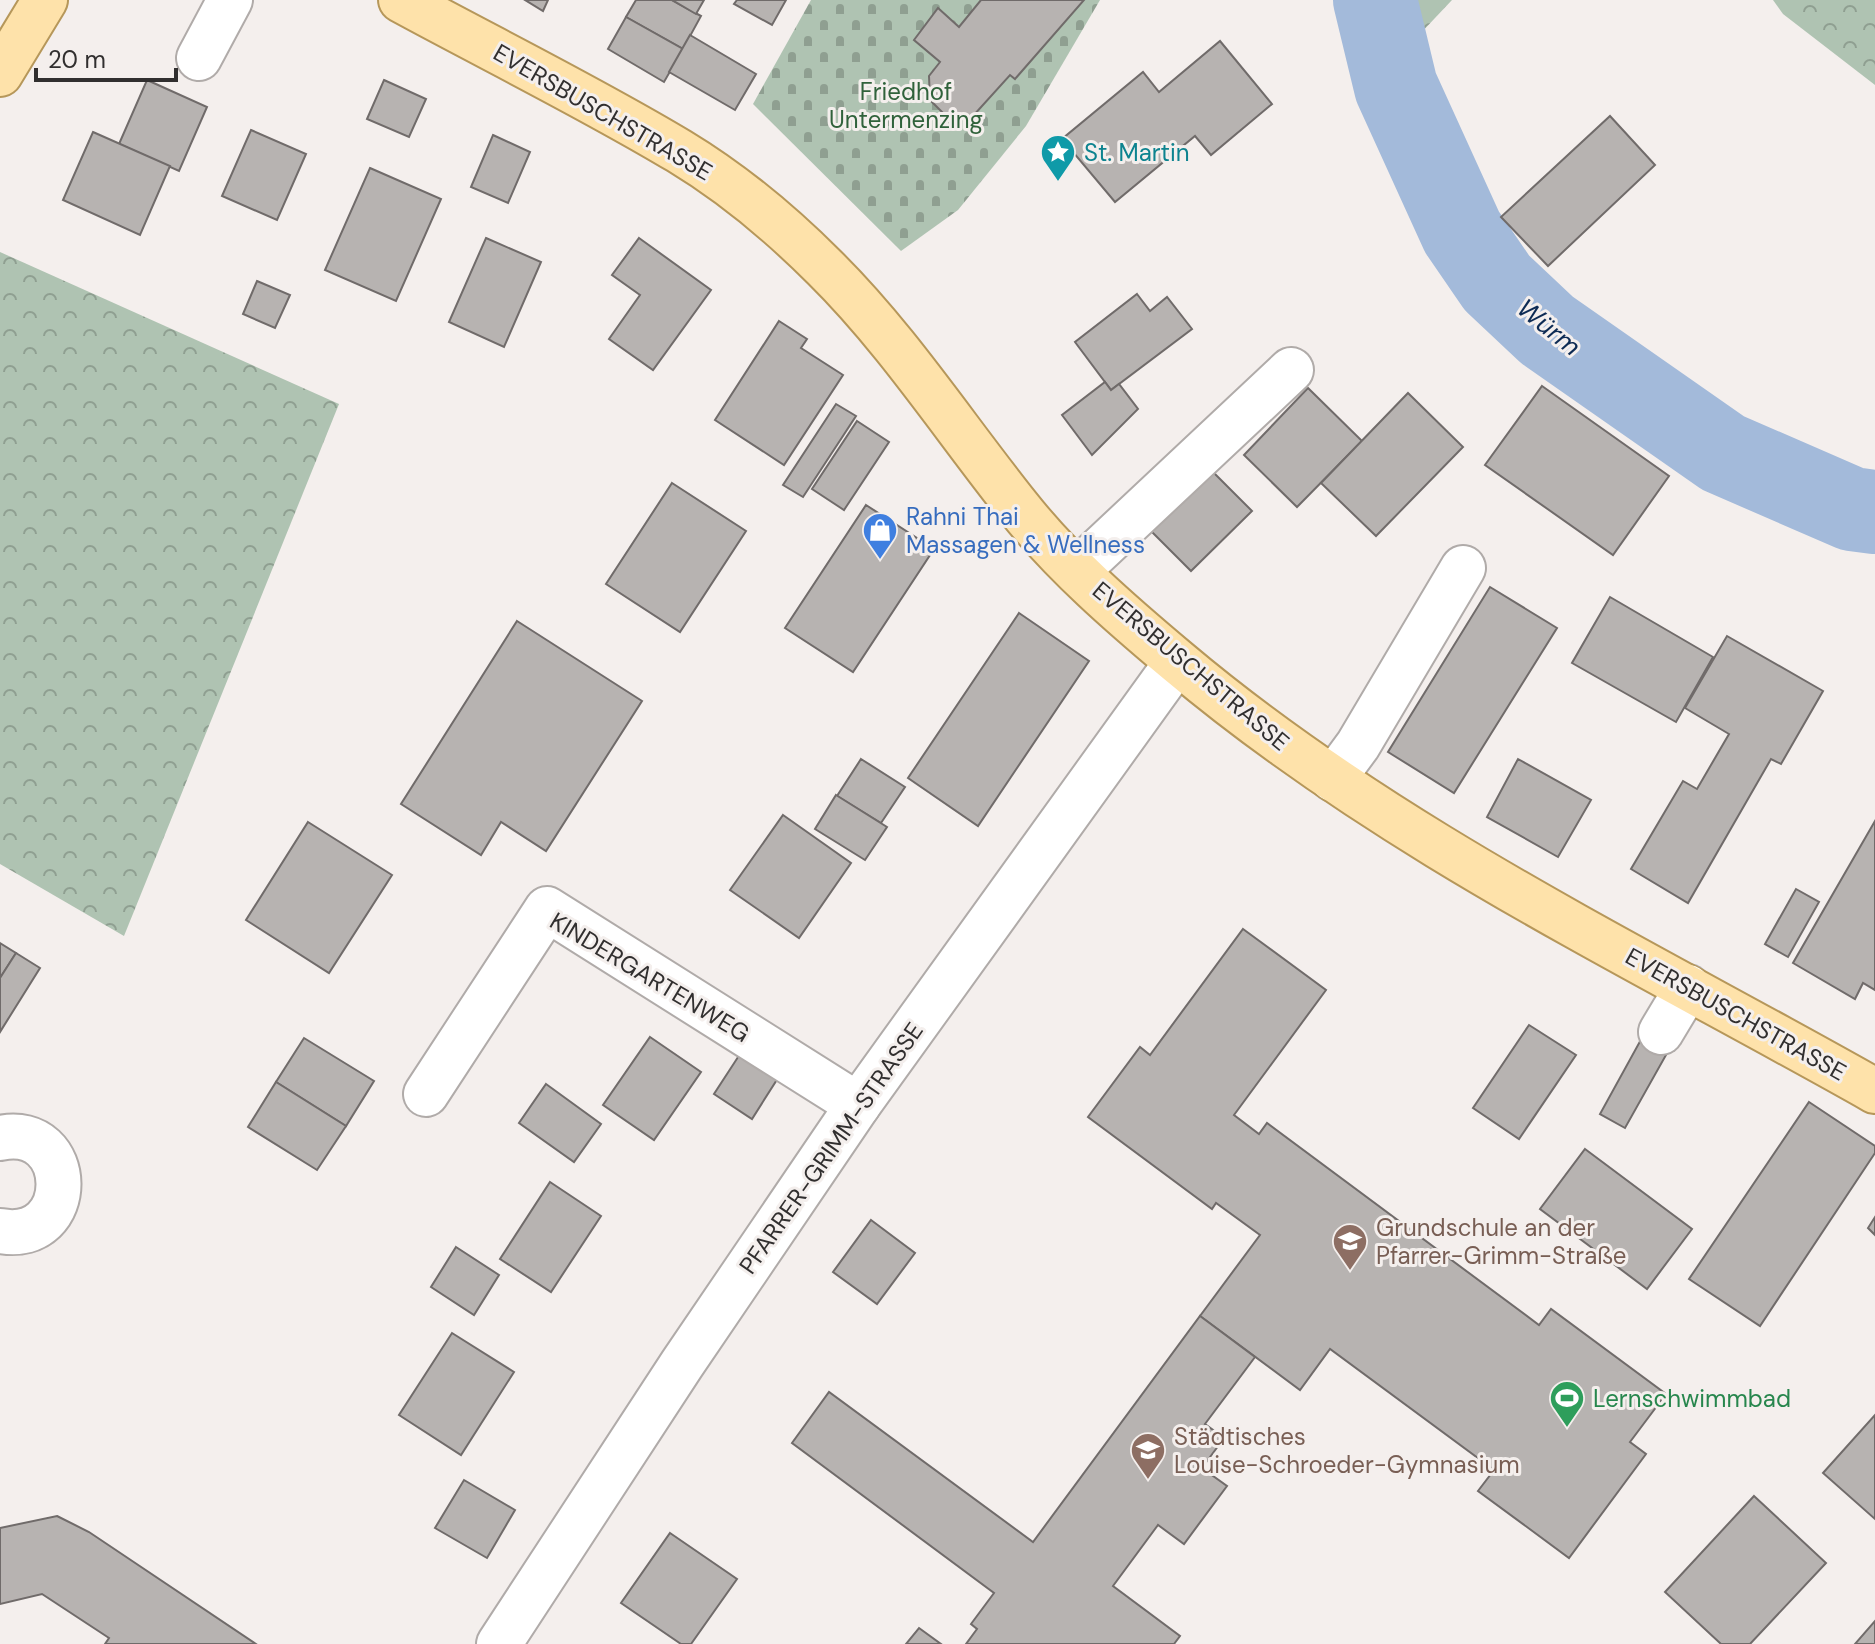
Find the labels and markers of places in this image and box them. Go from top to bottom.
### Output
place icon: St. Martin [1039,133,1077,183]
place label: St. Martin [1084,137,1190,168]
place label: Rahni Thai Massagen & Wellness [906,501,1145,560]
shop icon: Rahni Thai Massagen & Wellness [861,511,899,561]
place label: Grundschule an der Pfarrer-Grimm-Straße [1376,1212,1626,1271]
school or university icon: Grundschule an der Pfarrer-Grimm-Straße [1331,1222,1369,1272]
sports icon: Lernschwimmbad [1548,1379,1586,1429]
place label: Lernschwimmbad [1593,1383,1791,1414]
place label: Städtisches Louise-Schroeder-Gymnasium [1174,1421,1520,1480]
school or university icon: Städtisches Louise-Schroeder-Gymnasium [1129,1431,1167,1481]

